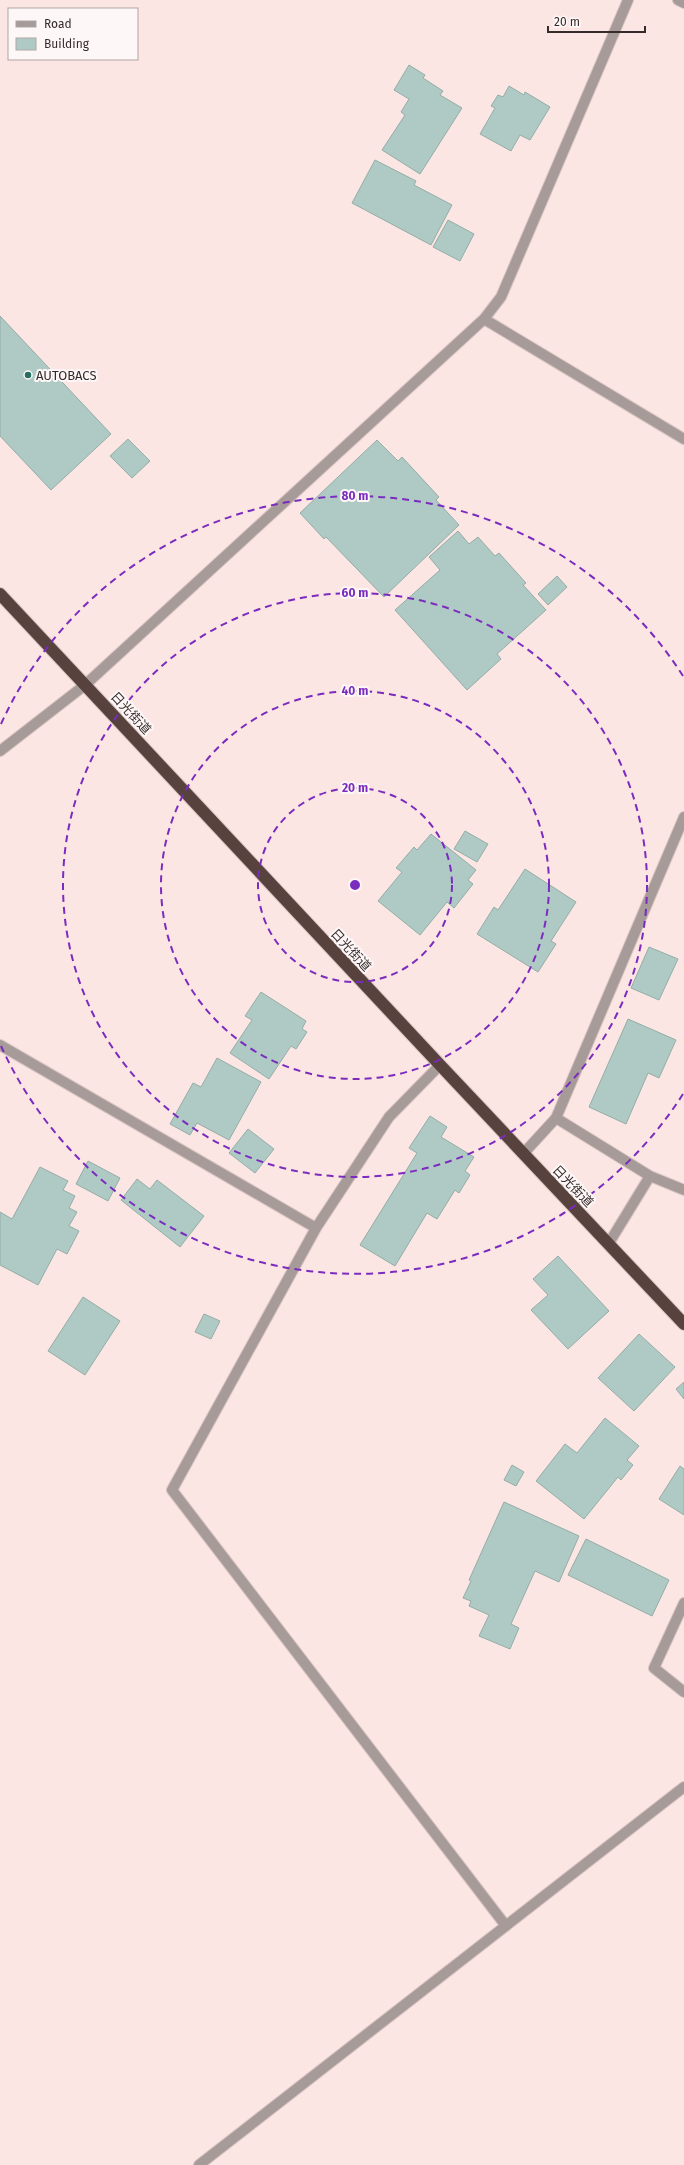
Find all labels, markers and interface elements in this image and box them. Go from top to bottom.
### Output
legend [8,8,138,60]
scale bar [548,8,645,34]
text: 20 m [554,15,580,29]
text: Road [44,17,72,31]
text: Building [44,37,90,51]
place label: AUTOBACS [36,368,97,383]
marker: AUTOBACS [23,370,33,380]
text: 80 m [342,489,368,503]
text: 60 m [342,586,368,600]
text: 40 m [342,684,368,698]
street label: 日光街道 [108,689,154,737]
text: 20 m [342,781,368,795]
centre of rings [348,878,362,892]
street label: 日光街道 [328,926,374,974]
street label: 日光街道 [550,1162,596,1210]

